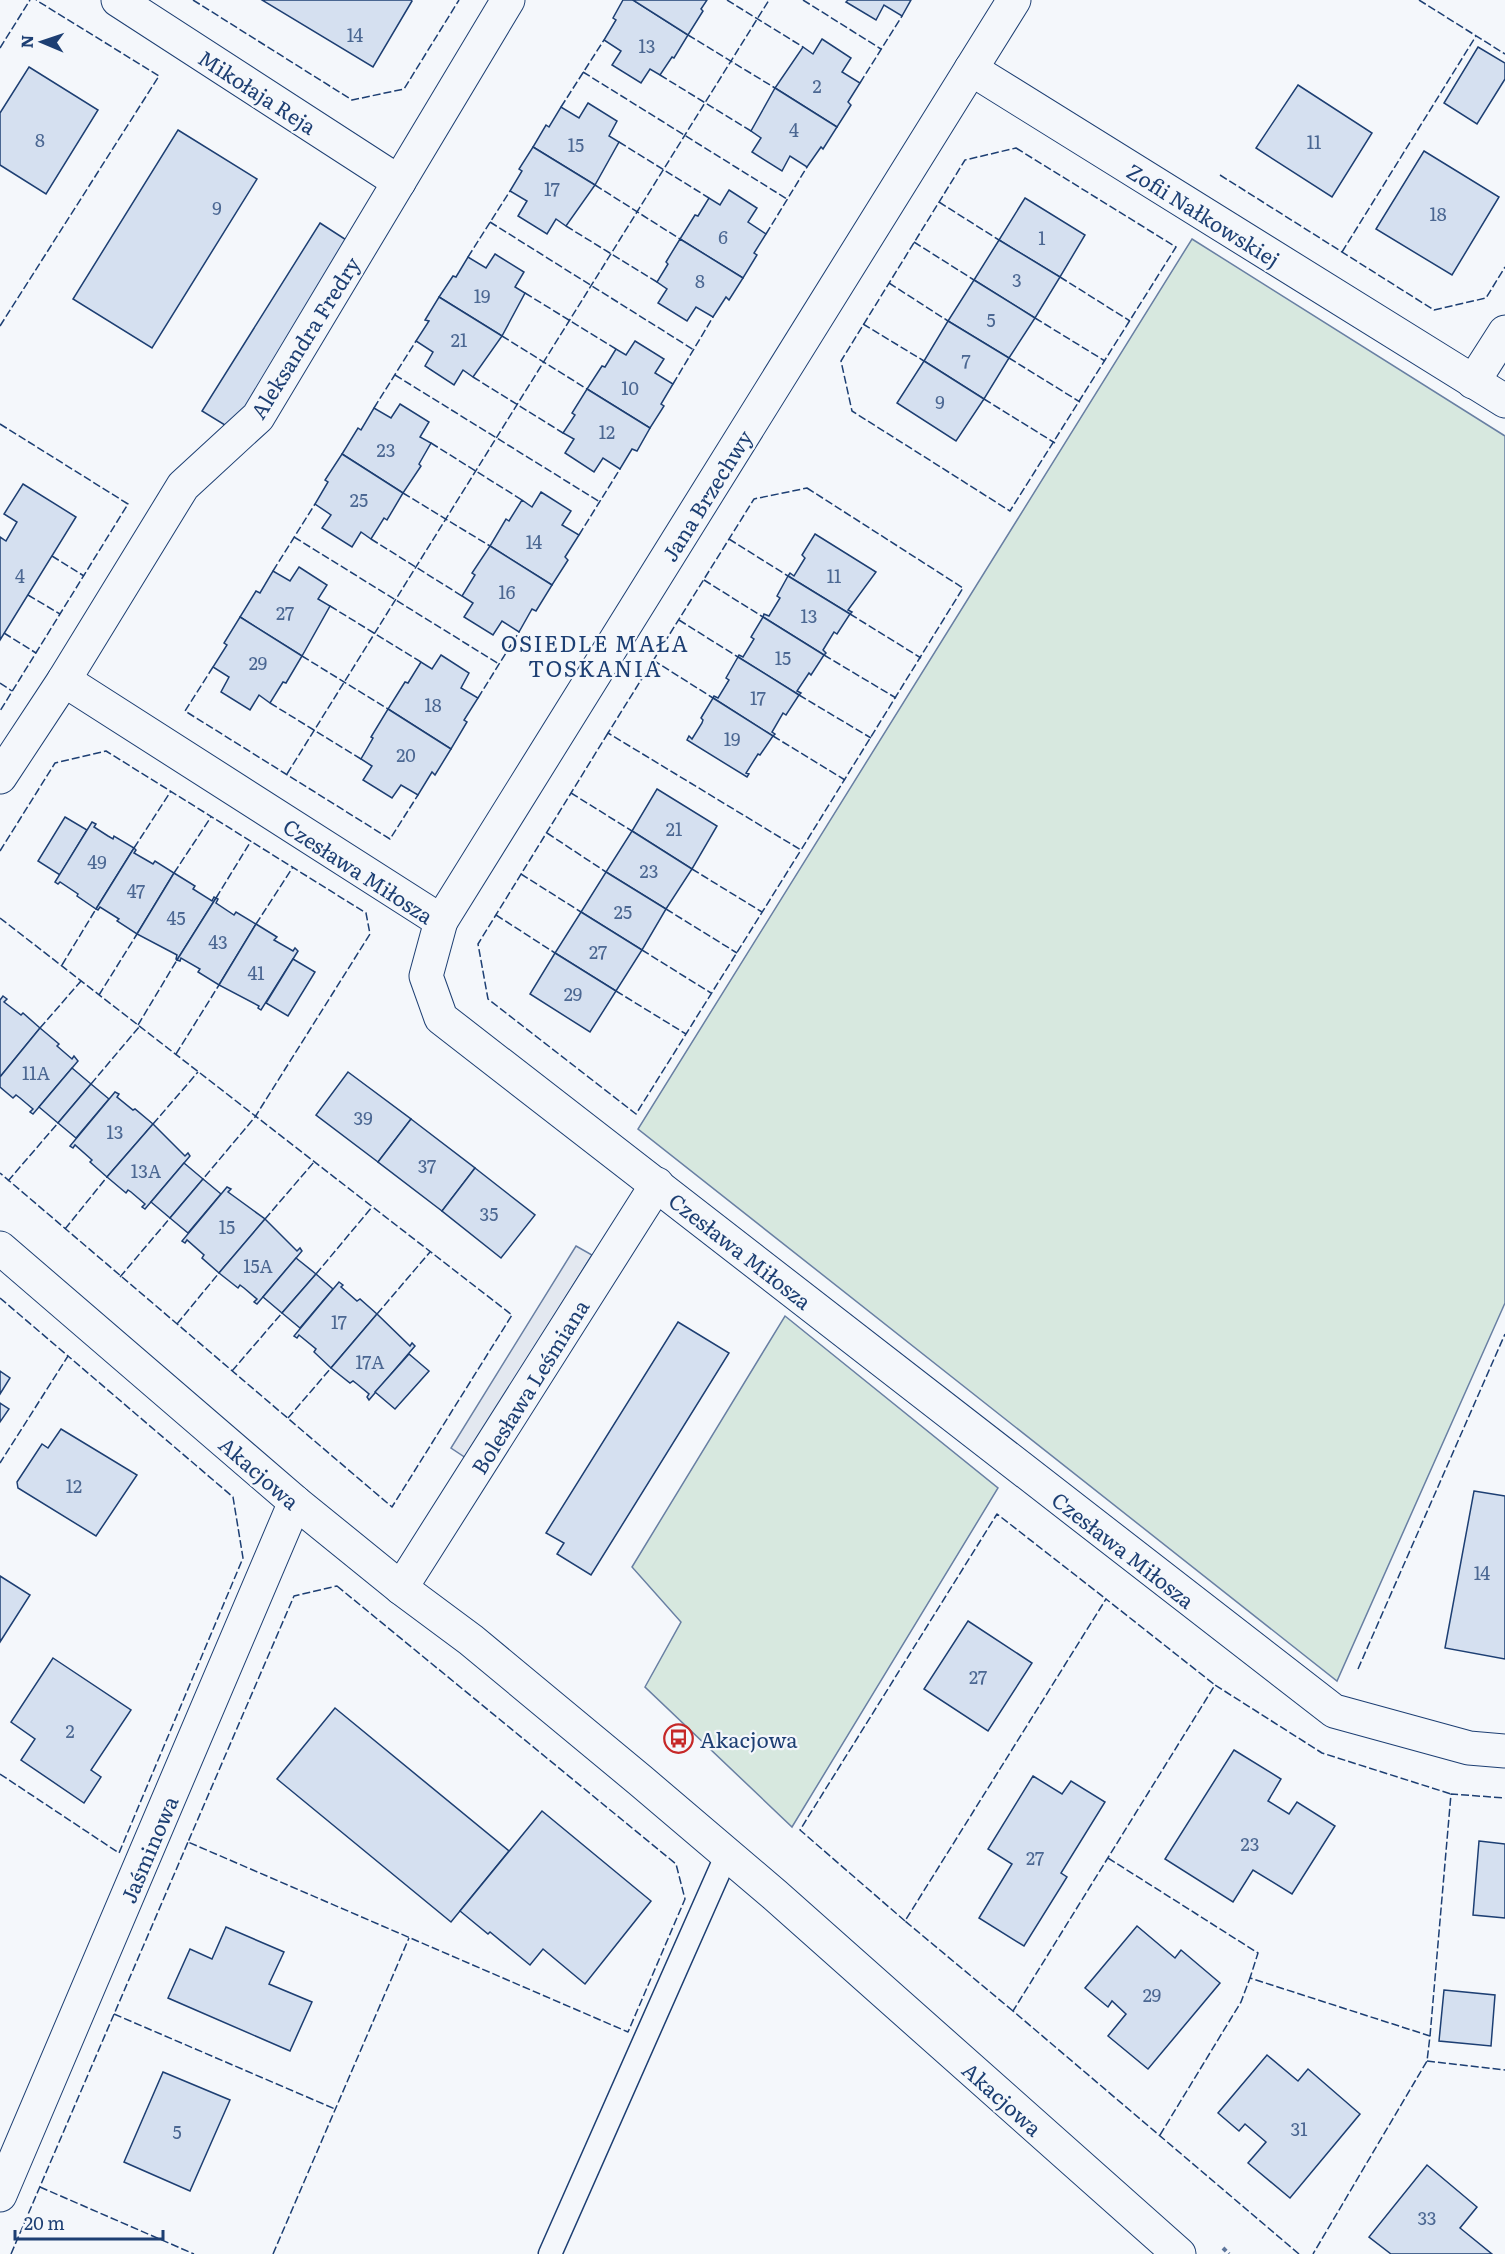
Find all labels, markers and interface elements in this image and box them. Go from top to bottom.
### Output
north arrow [12,12,72,72]
house number: 14 [347,21,363,48]
house number: 13 [638,32,656,59]
text: N [14,34,38,49]
street label: Mikołaja Reja [193,41,324,141]
house number: 2 [812,72,822,99]
house number: 4 [789,116,799,143]
house number: 8 [35,126,45,153]
house number: 11 [1307,128,1321,155]
house number: 15 [568,131,584,158]
street label: Zofii Nałkowskiej [1122,155,1286,273]
house number: 17 [544,175,560,202]
house number: 9 [212,194,222,221]
house number: 18 [1429,200,1447,227]
house number: 6 [718,223,728,250]
house number: 1 [1038,224,1046,251]
street label: Aleksandra Fredry [242,249,367,424]
house number: 3 [1012,266,1022,293]
house number: 8 [695,267,705,294]
house number: 19 [474,282,490,309]
house number: 5 [986,306,996,333]
house number: 21 [451,326,467,353]
house number: 7 [961,347,971,374]
house number: 10 [621,374,639,401]
house number: 9 [935,388,945,415]
house number: 12 [599,418,615,445]
street label: Jana Brzechwy [653,422,759,567]
house number: 23 [377,436,395,463]
house number: 25 [350,486,368,513]
house number: 14 [526,528,542,555]
house number: 4 [15,562,25,589]
house number: 11 [827,562,841,589]
house number: 16 [499,578,516,605]
house number: 27 [276,599,294,626]
house number: 13 [800,602,818,629]
district label: OSIEDLE MAŁA TOSKANIA [501,626,689,684]
house number: 15 [775,644,791,671]
house number: 29 [249,649,267,676]
house number: 17 [750,684,766,711]
house number: 18 [424,691,442,718]
house number: 19 [724,725,740,752]
house number: 20 [396,741,416,768]
street label: Czesława Miłosza [278,810,441,931]
house number: 21 [666,815,682,842]
house number: 49 [87,848,107,875]
house number: 23 [640,857,658,884]
house number: 47 [127,877,145,904]
house number: 25 [614,898,632,925]
house number: 45 [166,904,186,931]
house number: 43 [208,928,228,955]
house number: 27 [589,938,607,965]
house number: 41 [247,959,265,986]
house number: 29 [564,980,582,1007]
house number: 11A [22,1059,50,1086]
house number: 39 [353,1104,373,1131]
house number: 13 [106,1118,124,1145]
house number: 37 [418,1152,436,1179]
house number: 13A [131,1157,161,1184]
street label: Czesława Miłosza [663,1184,819,1316]
house number: 35 [480,1200,498,1227]
house number: 15 [219,1213,235,1240]
house number: 15A [243,1252,273,1279]
street label: Bolesława Leśmiana [463,1292,596,1479]
house number: 17 [331,1308,347,1335]
house number: 17A [355,1348,385,1375]
street label: Akacjowa [213,1428,308,1516]
house number: 12 [66,1472,82,1499]
street label: Czesława Miłosza [1046,1483,1202,1615]
house number: 14 [1474,1559,1490,1586]
house number: 27 [969,1663,987,1690]
house number: 2 [65,1717,75,1744]
bus stop icon: Akacjowa [663,1722,695,1754]
place label: Akacjowa [700,1723,798,1754]
street label: Jaśminowa [111,1790,185,1907]
house number: 23 [1241,1830,1259,1857]
house number: 27 [1026,1844,1044,1871]
house number: 29 [1143,1981,1161,2008]
street label: Akacjowa [956,2054,1050,2143]
house number: 31 [1290,2115,1308,2142]
house number: 5 [172,2118,182,2145]
scale bar [15,2203,164,2241]
house number: 33 [1418,2204,1436,2231]
text: 20 m [24,2209,65,2236]

